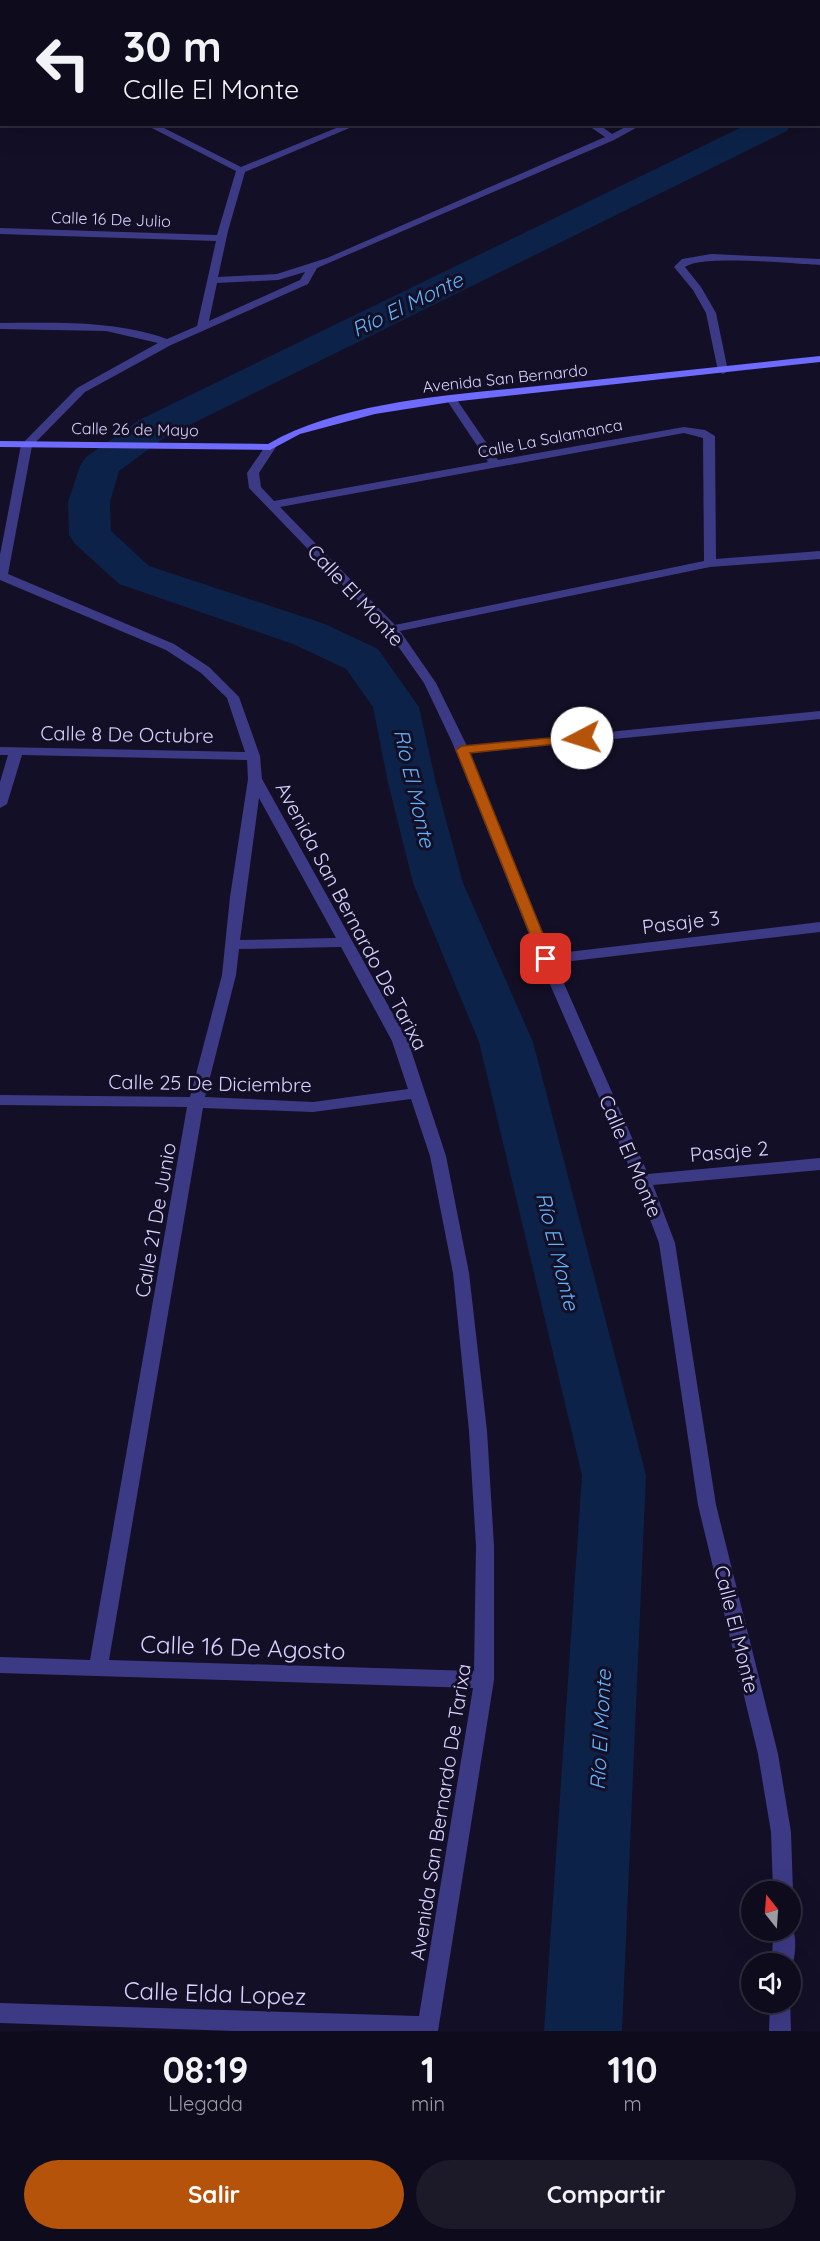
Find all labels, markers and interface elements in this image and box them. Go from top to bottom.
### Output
text: 30 m [123,20,222,73]
icon: left [24,24,102,102]
text: Calle El Monte [123,72,299,106]
street label: Calle 16 De Julio [51,207,171,231]
water label: Río El Monte [347,265,468,342]
street label: Avenida San Bernardo [422,359,588,397]
street label: Calle La Salamanca [476,414,624,462]
street label: Calle 26 de Mayo [71,418,199,440]
street label: Calle El Monte [302,539,410,651]
position arrow [550,706,614,770]
street label: Calle 8 De Octubre [40,720,214,748]
water label: Río El Monte [389,726,441,851]
street label: Avenida San Bernardo De Tarixa [271,778,433,1054]
street label: Pasaje 3 [641,905,721,939]
pin [520,933,571,984]
icon: arrive [529,942,562,975]
street label: Calle 25 De Diciembre [108,1069,312,1097]
street label: Calle El Monte [594,1091,668,1221]
street label: Pasaje 2 [689,1135,769,1167]
street label: Calle 21 De Junio [129,1141,181,1299]
water label: Río El Monte [531,1189,585,1314]
street label: Calle El Monte [709,1563,765,1695]
street label: Calle 16 De Agosto [140,1628,346,1666]
street label: Avenida San Bernardo De Tarixa [404,1662,476,1962]
water label: Río El Monte [584,1668,616,1791]
north arrow [741,1881,801,1941]
map controls [741,1881,801,2013]
button: sound [741,1953,801,2013]
street label: Calle Elda Lopez [123,1975,307,2011]
text: 08:19 [162,2047,249,2092]
text: 1 [421,2047,435,2092]
text: 110 [607,2047,658,2092]
text: Llegada [168,2091,243,2116]
text: min [411,2091,445,2116]
text: m [623,2091,642,2116]
button: Salir [24,2160,404,2229]
button: Compartir [416,2160,796,2229]

